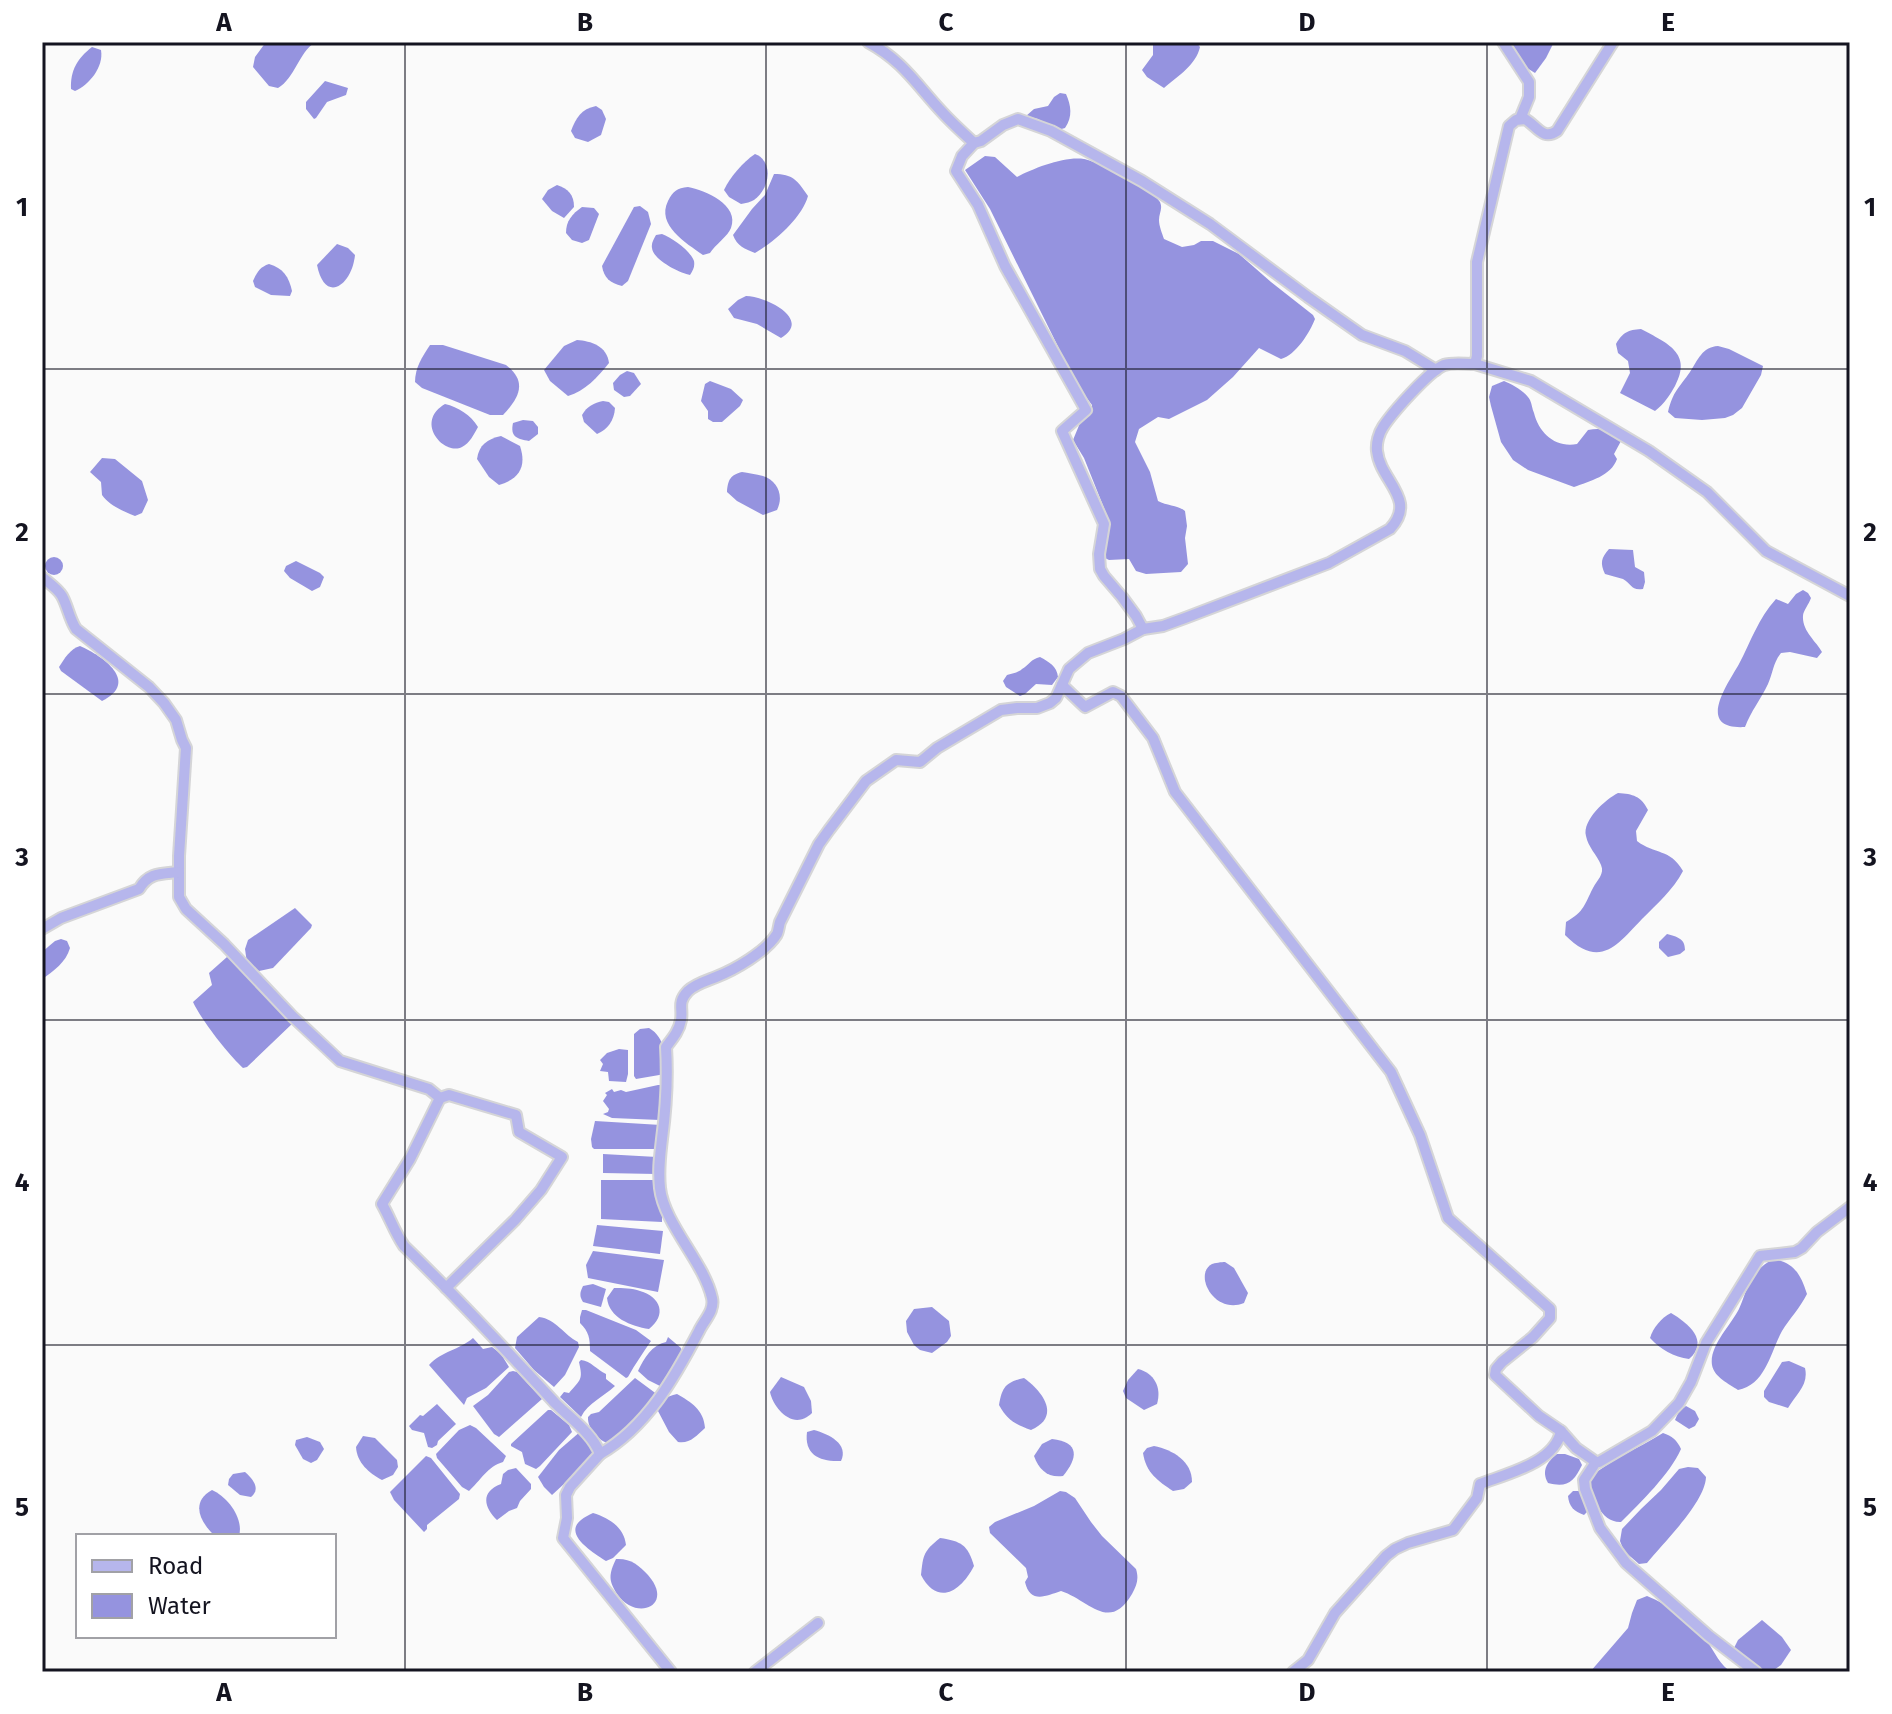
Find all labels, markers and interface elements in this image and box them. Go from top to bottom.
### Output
text: A [215,7,232,38]
text: B [577,7,593,38]
text: C [939,7,954,38]
text: D [1299,7,1316,38]
text: E [1661,7,1675,38]
text: 1 [16,192,28,223]
text: 1 [1864,192,1876,223]
text: 2 [15,517,29,548]
text: 2 [1863,517,1877,548]
text: 3 [14,842,29,873]
text: 3 [1862,842,1877,873]
text: 4 [15,1167,30,1198]
text: 4 [1863,1167,1878,1198]
text: 5 [15,1492,29,1523]
text: 5 [1863,1492,1877,1523]
legend [76,1534,336,1638]
text: Road [148,1552,203,1580]
text: Water [148,1592,212,1620]
text: A [215,1677,232,1708]
text: B [577,1677,593,1708]
text: C [939,1677,954,1708]
text: D [1299,1677,1316,1708]
text: E [1661,1677,1675,1708]

